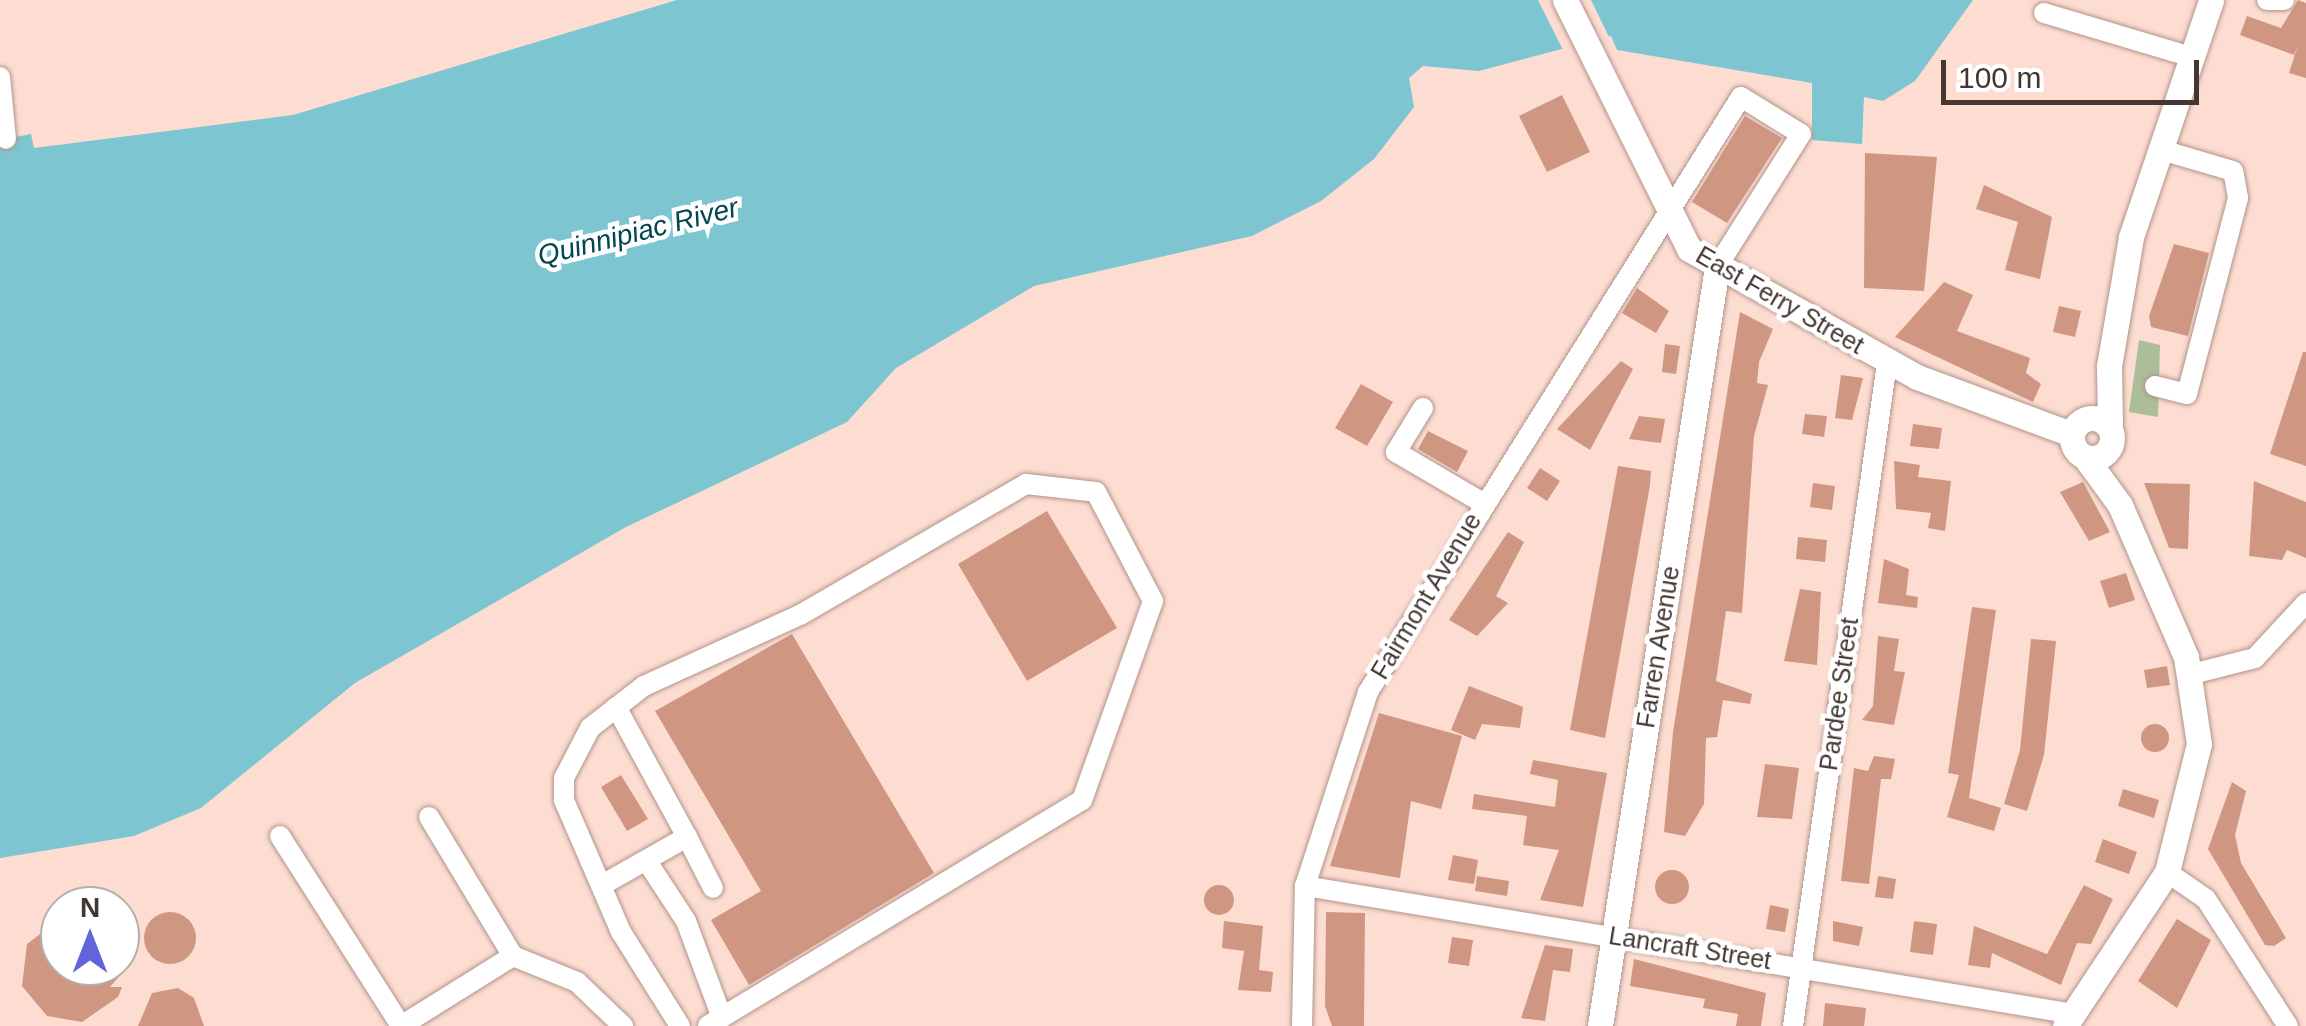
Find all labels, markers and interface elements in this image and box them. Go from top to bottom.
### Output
scale bar [1946,40,2204,102]
text: 100 m [1958,61,2041,94]
water label: Quinnipiac River [534,191,742,273]
street label: East Ferry Street [1691,240,1869,360]
street label: Fairmont Avenue [1364,507,1488,685]
street label: Farren Avenue [1630,563,1686,731]
street label: Pardee Street [1813,616,1865,772]
north arrow [40,886,140,986]
text: N [80,892,100,923]
street label: Lancraft Street [1607,920,1773,976]

